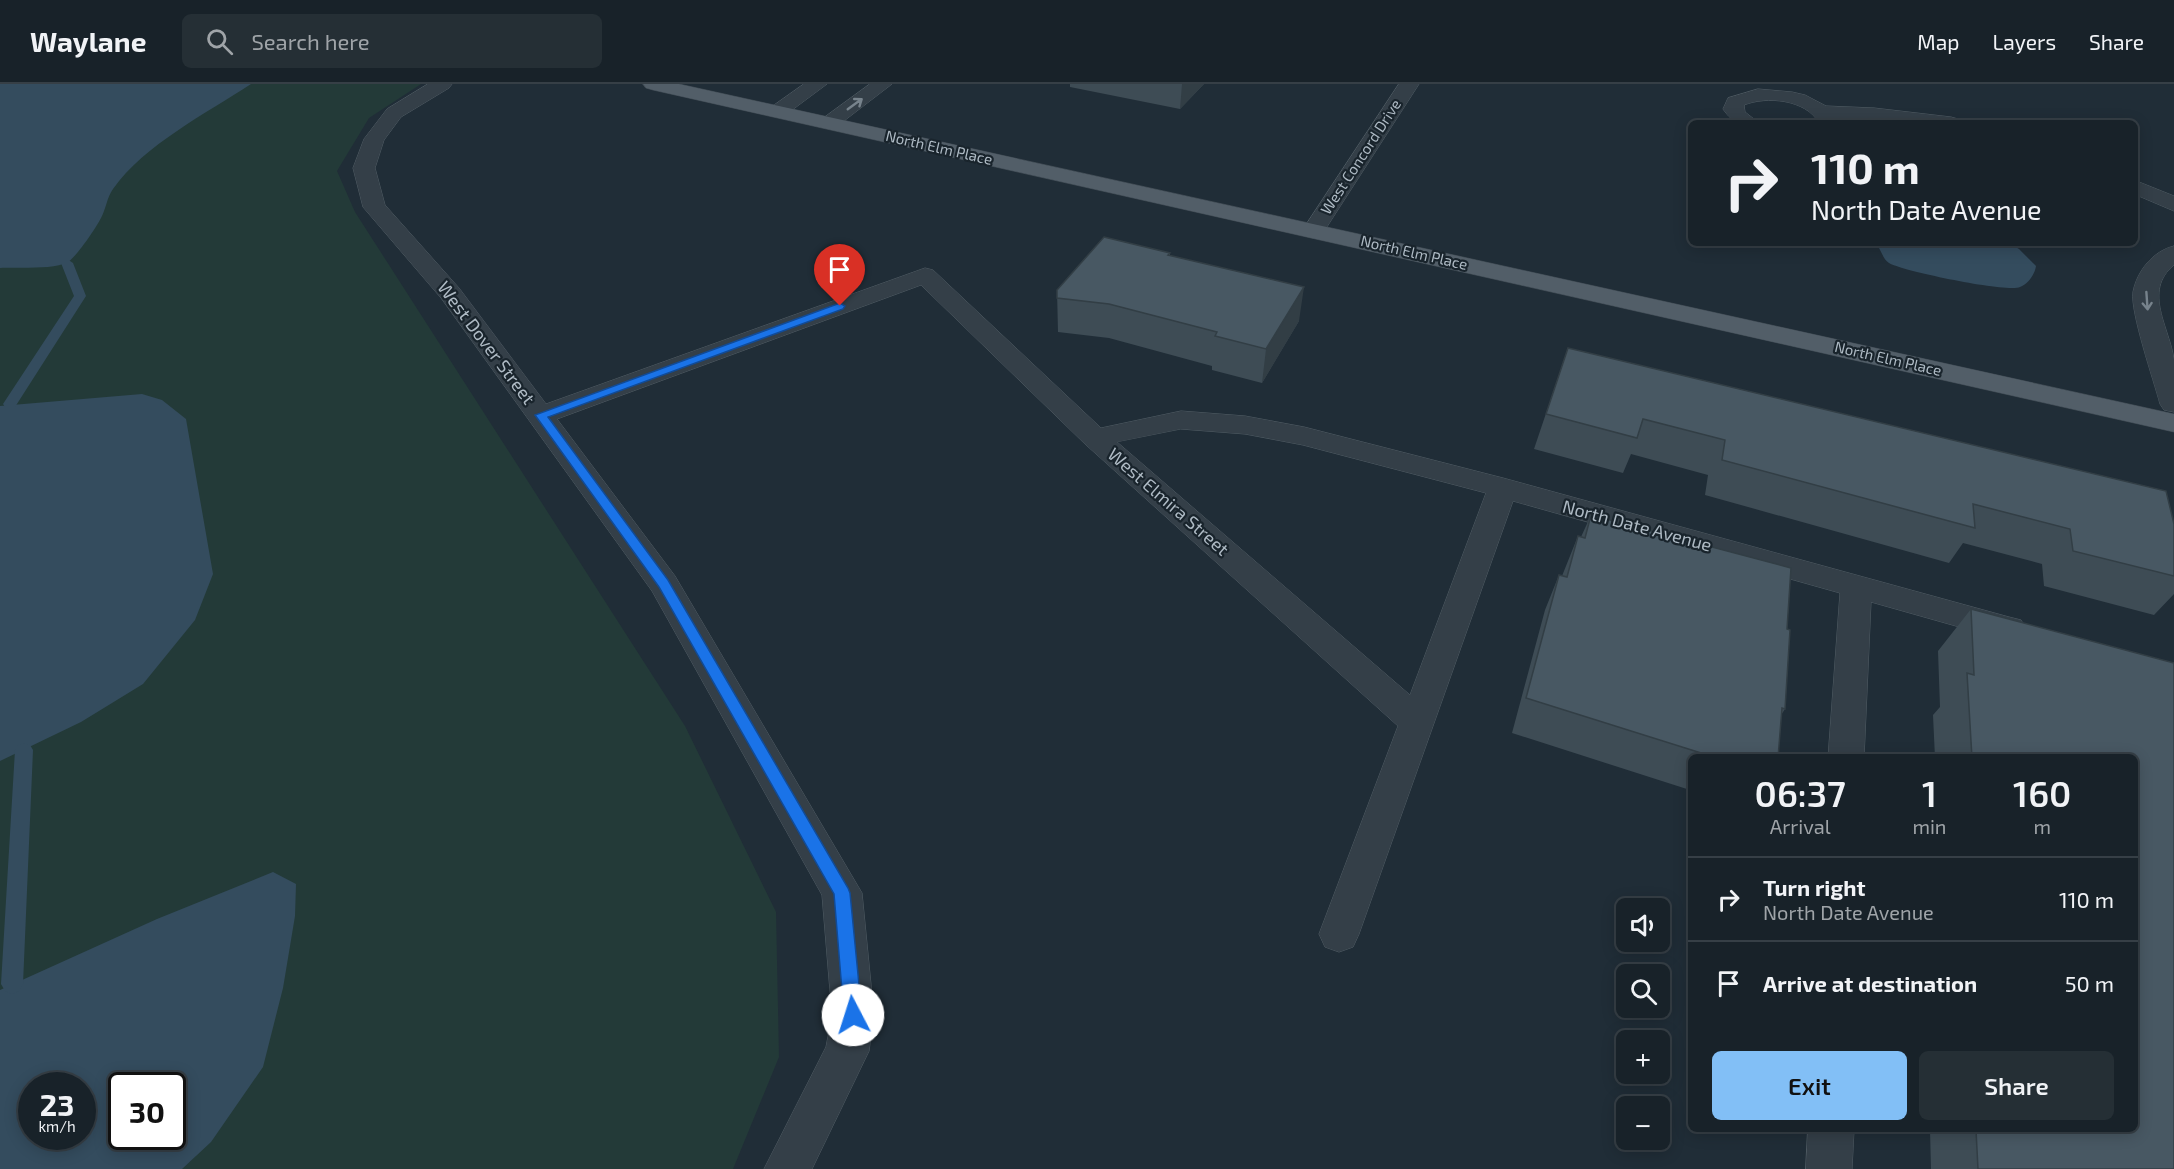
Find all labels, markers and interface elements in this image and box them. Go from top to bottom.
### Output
search box [182,14,602,68]
text: Waylane [30,24,146,58]
icon: search [203,25,236,58]
text: Search here [251,28,370,54]
text: Map [1917,29,1959,54]
text: Layers [1992,29,2056,54]
text: Share [2089,29,2144,54]
street label: West Concord Drive [1316,96,1404,217]
one-way arrow [847,97,863,110]
street label: North Elm Place [884,126,994,168]
text: 110 m [1811,142,1920,192]
icon: right [1712,144,1790,222]
text: North Date Avenue [1811,193,2042,225]
street label: North Elm Place [1359,231,1469,273]
pin [814,244,865,306]
icon: arrive [823,253,856,286]
street label: West Dover Street [433,276,540,408]
one-way arrow [2142,290,2153,310]
street label: North Elm Place [1833,337,1943,379]
street label: West Elmira Street [1104,443,1234,560]
street label: North Date Avenue [1560,495,1714,556]
text: 06:37 [1755,771,1846,814]
text: 1 [1922,771,1937,814]
text: 160 [2013,771,2071,814]
text: Arrival [1770,814,1831,838]
text: min [1912,814,1946,838]
text: m [2033,814,2051,838]
text: Turn right [1763,874,1865,900]
icon: right [1712,883,1745,916]
text: 110 m [2059,886,2114,912]
map controls [1616,898,1670,1150]
button: sound [1616,898,1670,952]
text: North Date Avenue [1763,900,1934,924]
button: search [1616,964,1670,1018]
icon: arrive [1712,967,1745,1000]
text: Arrive at destination [1763,970,1977,996]
text: 50 m [2065,970,2114,996]
position arrow [821,983,885,1047]
button: + [1616,1030,1670,1084]
button: Exit [1712,1051,1907,1120]
button: Share [1919,1051,2114,1120]
speed limit sign: 30 [108,1072,186,1150]
text: 23 [40,1086,74,1122]
button: − [1616,1096,1670,1150]
text: km/h [38,1117,76,1135]

